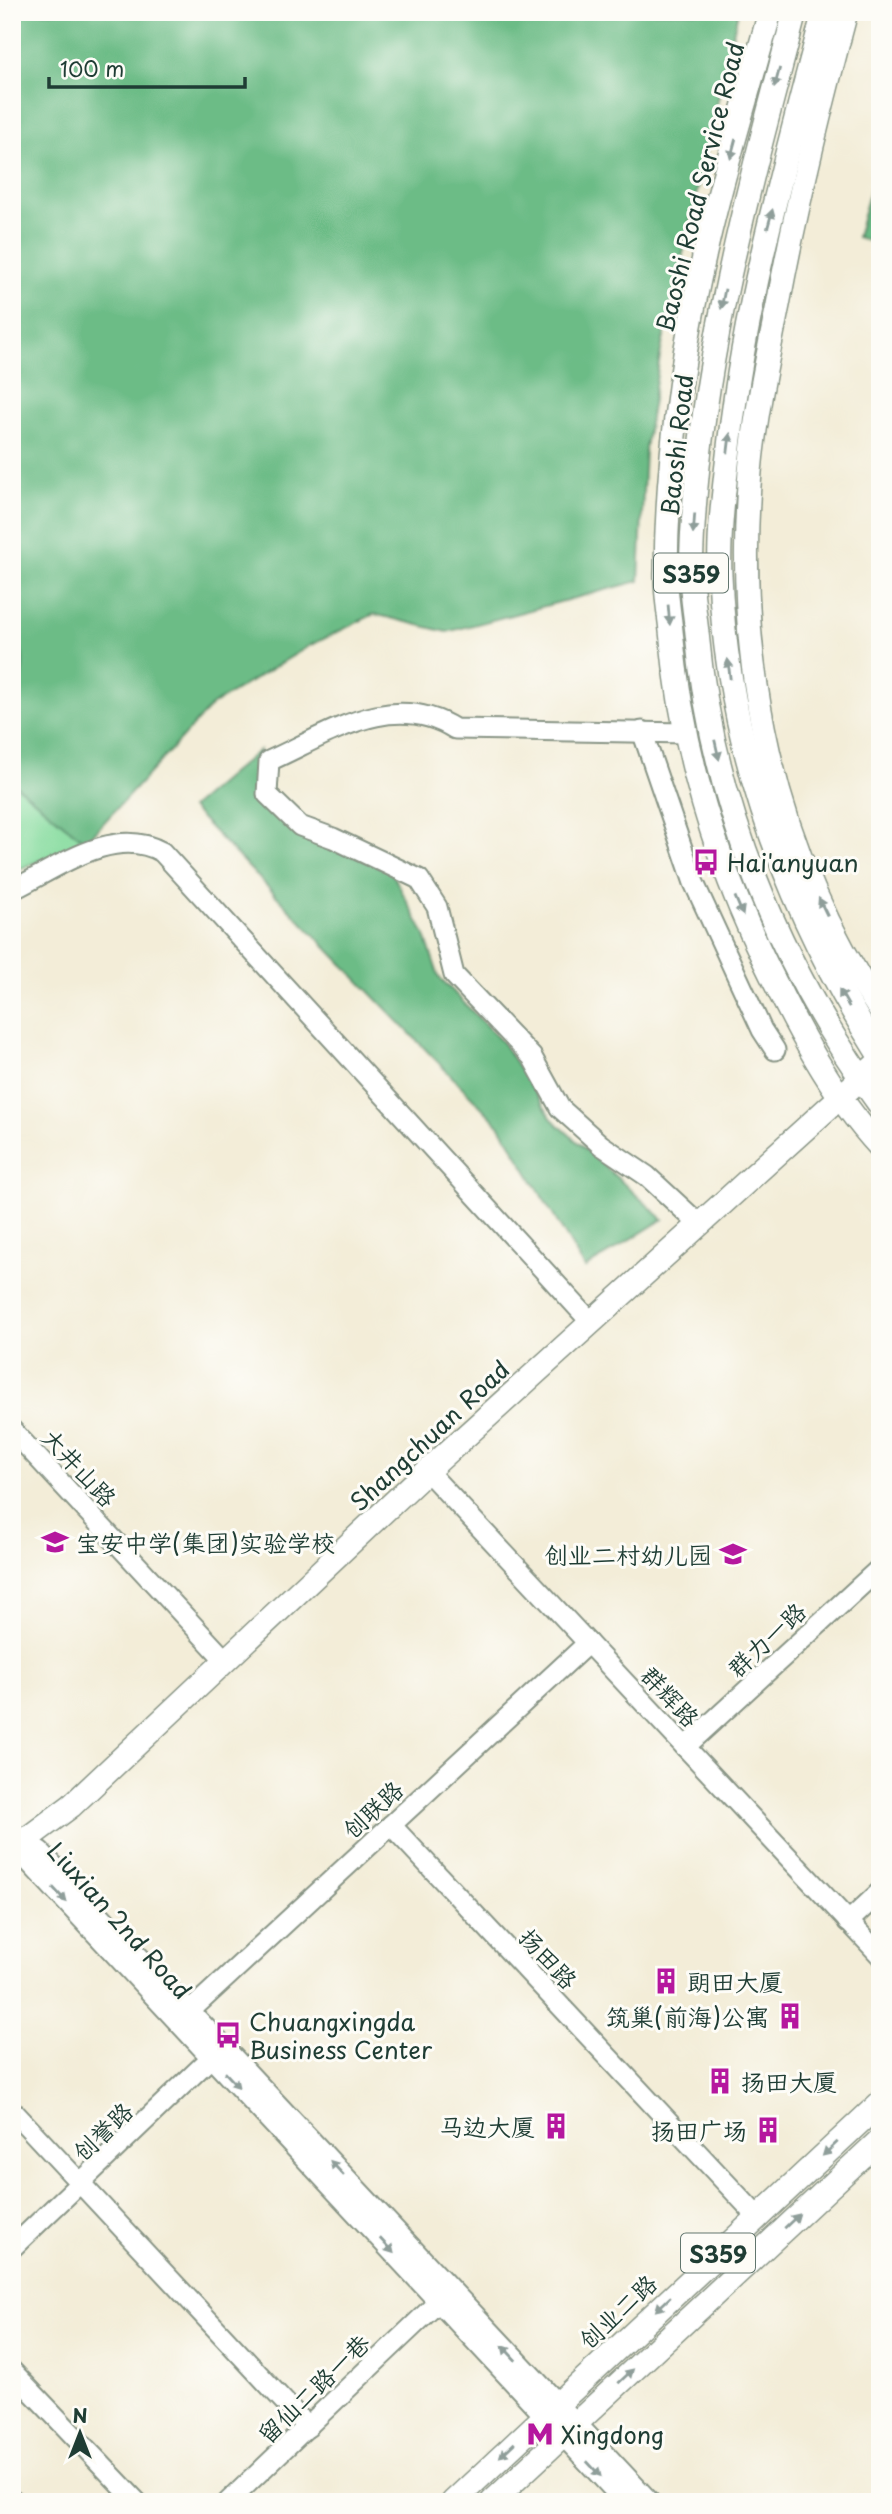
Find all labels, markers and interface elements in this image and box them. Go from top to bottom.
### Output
street label: Baoshi Road Service Road [645,38,753,336]
scale bar [49,46,245,90]
text: 100 m [60,52,124,84]
one-way arrow [771,67,782,89]
one-way arrow [727,138,738,160]
one-way arrow [765,208,776,230]
one-way arrow [717,288,728,310]
street label: Baoshi Road [651,372,701,518]
one-way arrow [724,431,735,453]
one-way arrow [689,514,700,536]
road number: S359 [654,554,728,593]
one-way arrow [664,604,675,626]
one-way arrow [723,658,734,680]
one-way arrow [712,739,723,761]
place label: Hai'anyuan [727,844,859,880]
bus stop icon: Hai'anyuan [691,847,721,877]
one-way arrow [733,896,744,917]
one-way arrow [817,897,828,918]
one-way arrow [838,988,850,1007]
street label: Shangchuan Road [341,1351,517,1519]
street label: 大井山路 [34,1420,126,1514]
place label: 宝安中学(集团)实验学校 [76,1524,335,1560]
school or university icon: 宝安中学(集团)实验学校 [40,1527,70,1557]
place label: 创业二村幼儿园 [544,1536,712,1572]
school or university icon: 创业二村幼儿园 [718,1539,748,1569]
street label: 群力一路 [719,1593,813,1685]
street label: 群辉路 [633,1657,709,1735]
street label: 创联路 [333,1771,411,1847]
street label: Liuxian 2nd Road [39,1833,201,2007]
one-way arrow [52,1886,68,1903]
street label: 扬田路 [511,1919,587,1997]
place label: 朗田大厦 [687,1963,783,1999]
building icon: 朗田大厦 [651,1966,681,1996]
place label: 筑巢(前海)公寓 [606,1998,769,2034]
building icon: 筑巢(前海)公寓 [775,2001,805,2031]
place label: Chuangxingda Business Center [249,2003,433,2067]
bus stop icon: Chuangxingda Business Center [213,2020,243,2050]
place label: 扬田大厦 [741,2063,837,2099]
building icon: 扬田大厦 [705,2066,735,2096]
one-way arrow [224,2071,240,2089]
street label: 创誉路 [64,2093,140,2169]
place label: 马边大厦 [439,2108,535,2144]
building icon: 马边大厦 [541,2111,571,2141]
place label: 扬田广场 [651,2112,747,2148]
building icon: 扬田广场 [753,2115,783,2145]
one-way arrow [822,2141,839,2157]
one-way arrow [329,2160,346,2177]
one-way arrow [783,2214,800,2230]
road number: S359 [681,2234,755,2272]
one-way arrow [379,2237,395,2255]
street label: 创业二路 [570,2265,664,2357]
one-way arrow [655,2295,672,2311]
street label: 留仙二路一巷 [249,2325,377,2451]
one-way arrow [502,2345,518,2362]
one-way arrow [617,2369,634,2385]
north arrow [46,2398,116,2468]
text: N [72,2401,88,2429]
place label: Xingdong [561,2416,665,2452]
metro station icon: Xingdong [525,2419,555,2449]
one-way arrow [499,2442,516,2458]
one-way arrow [586,2460,602,2477]

